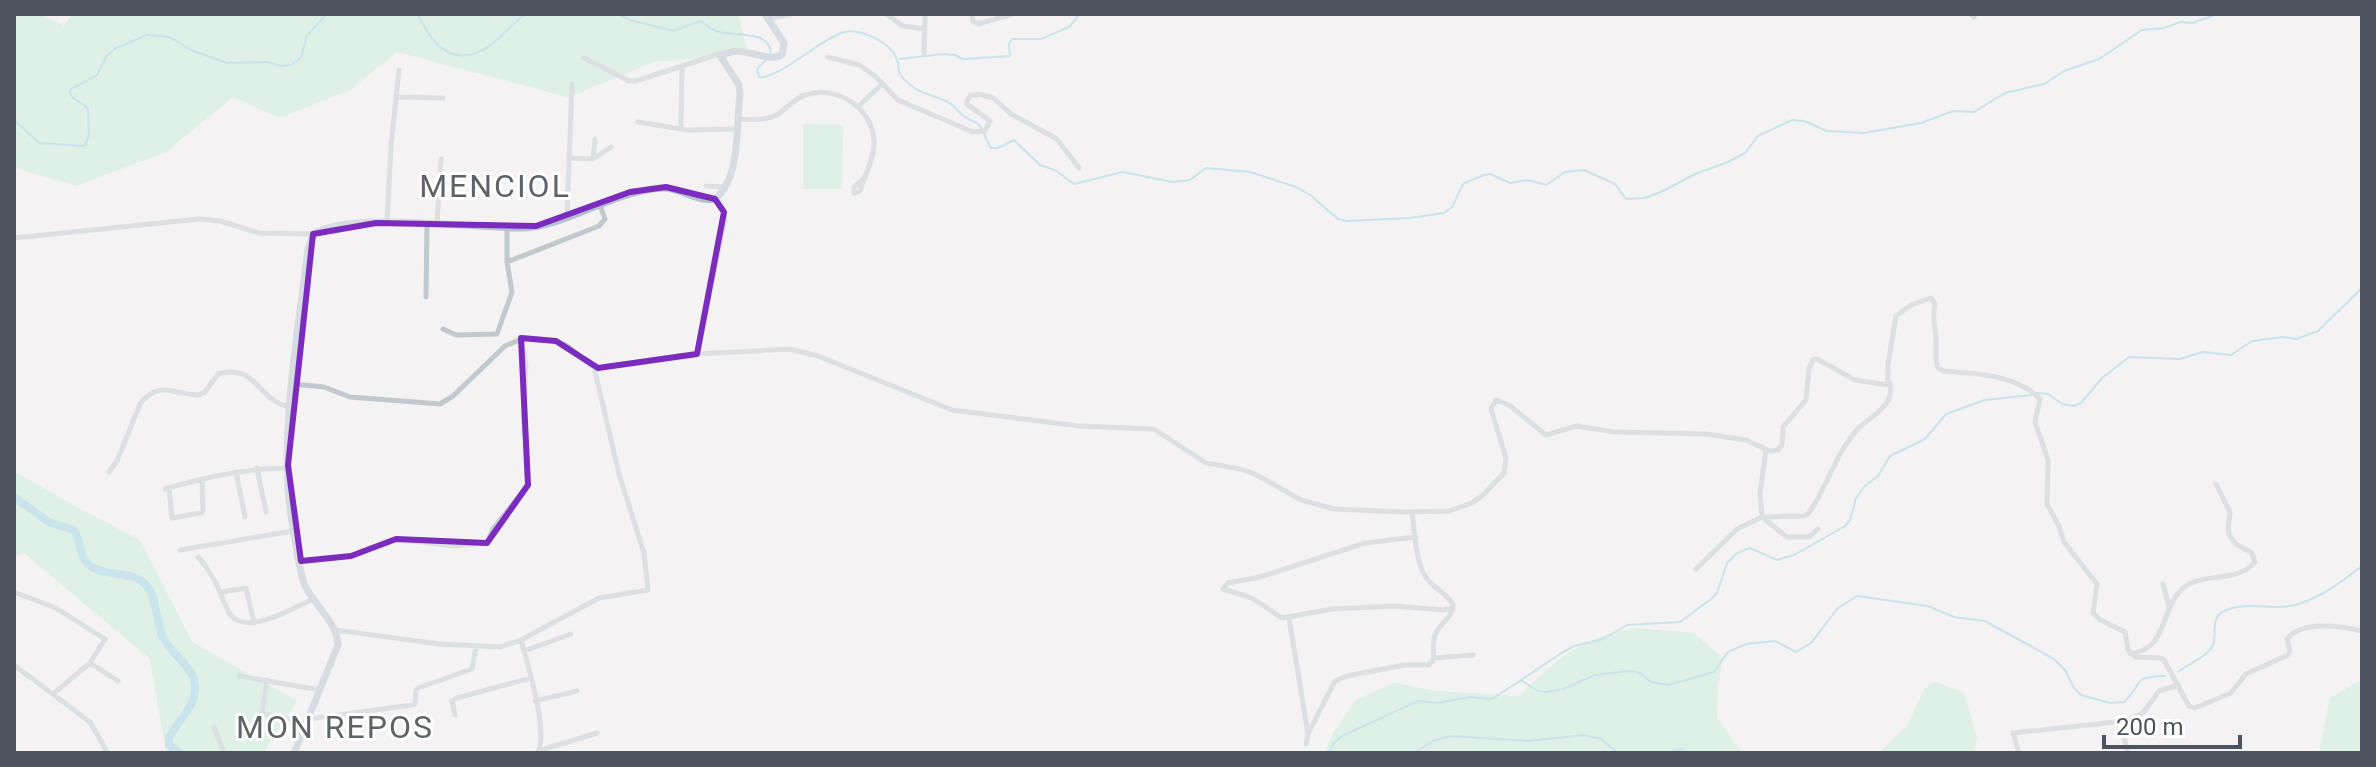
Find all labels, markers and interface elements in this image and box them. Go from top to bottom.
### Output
district label: MENCIOL [419,167,571,205]
scale bar [2104,699,2240,749]
district label: MON REPOS [236,708,434,746]
text: 200 m [2116,713,2183,741]

